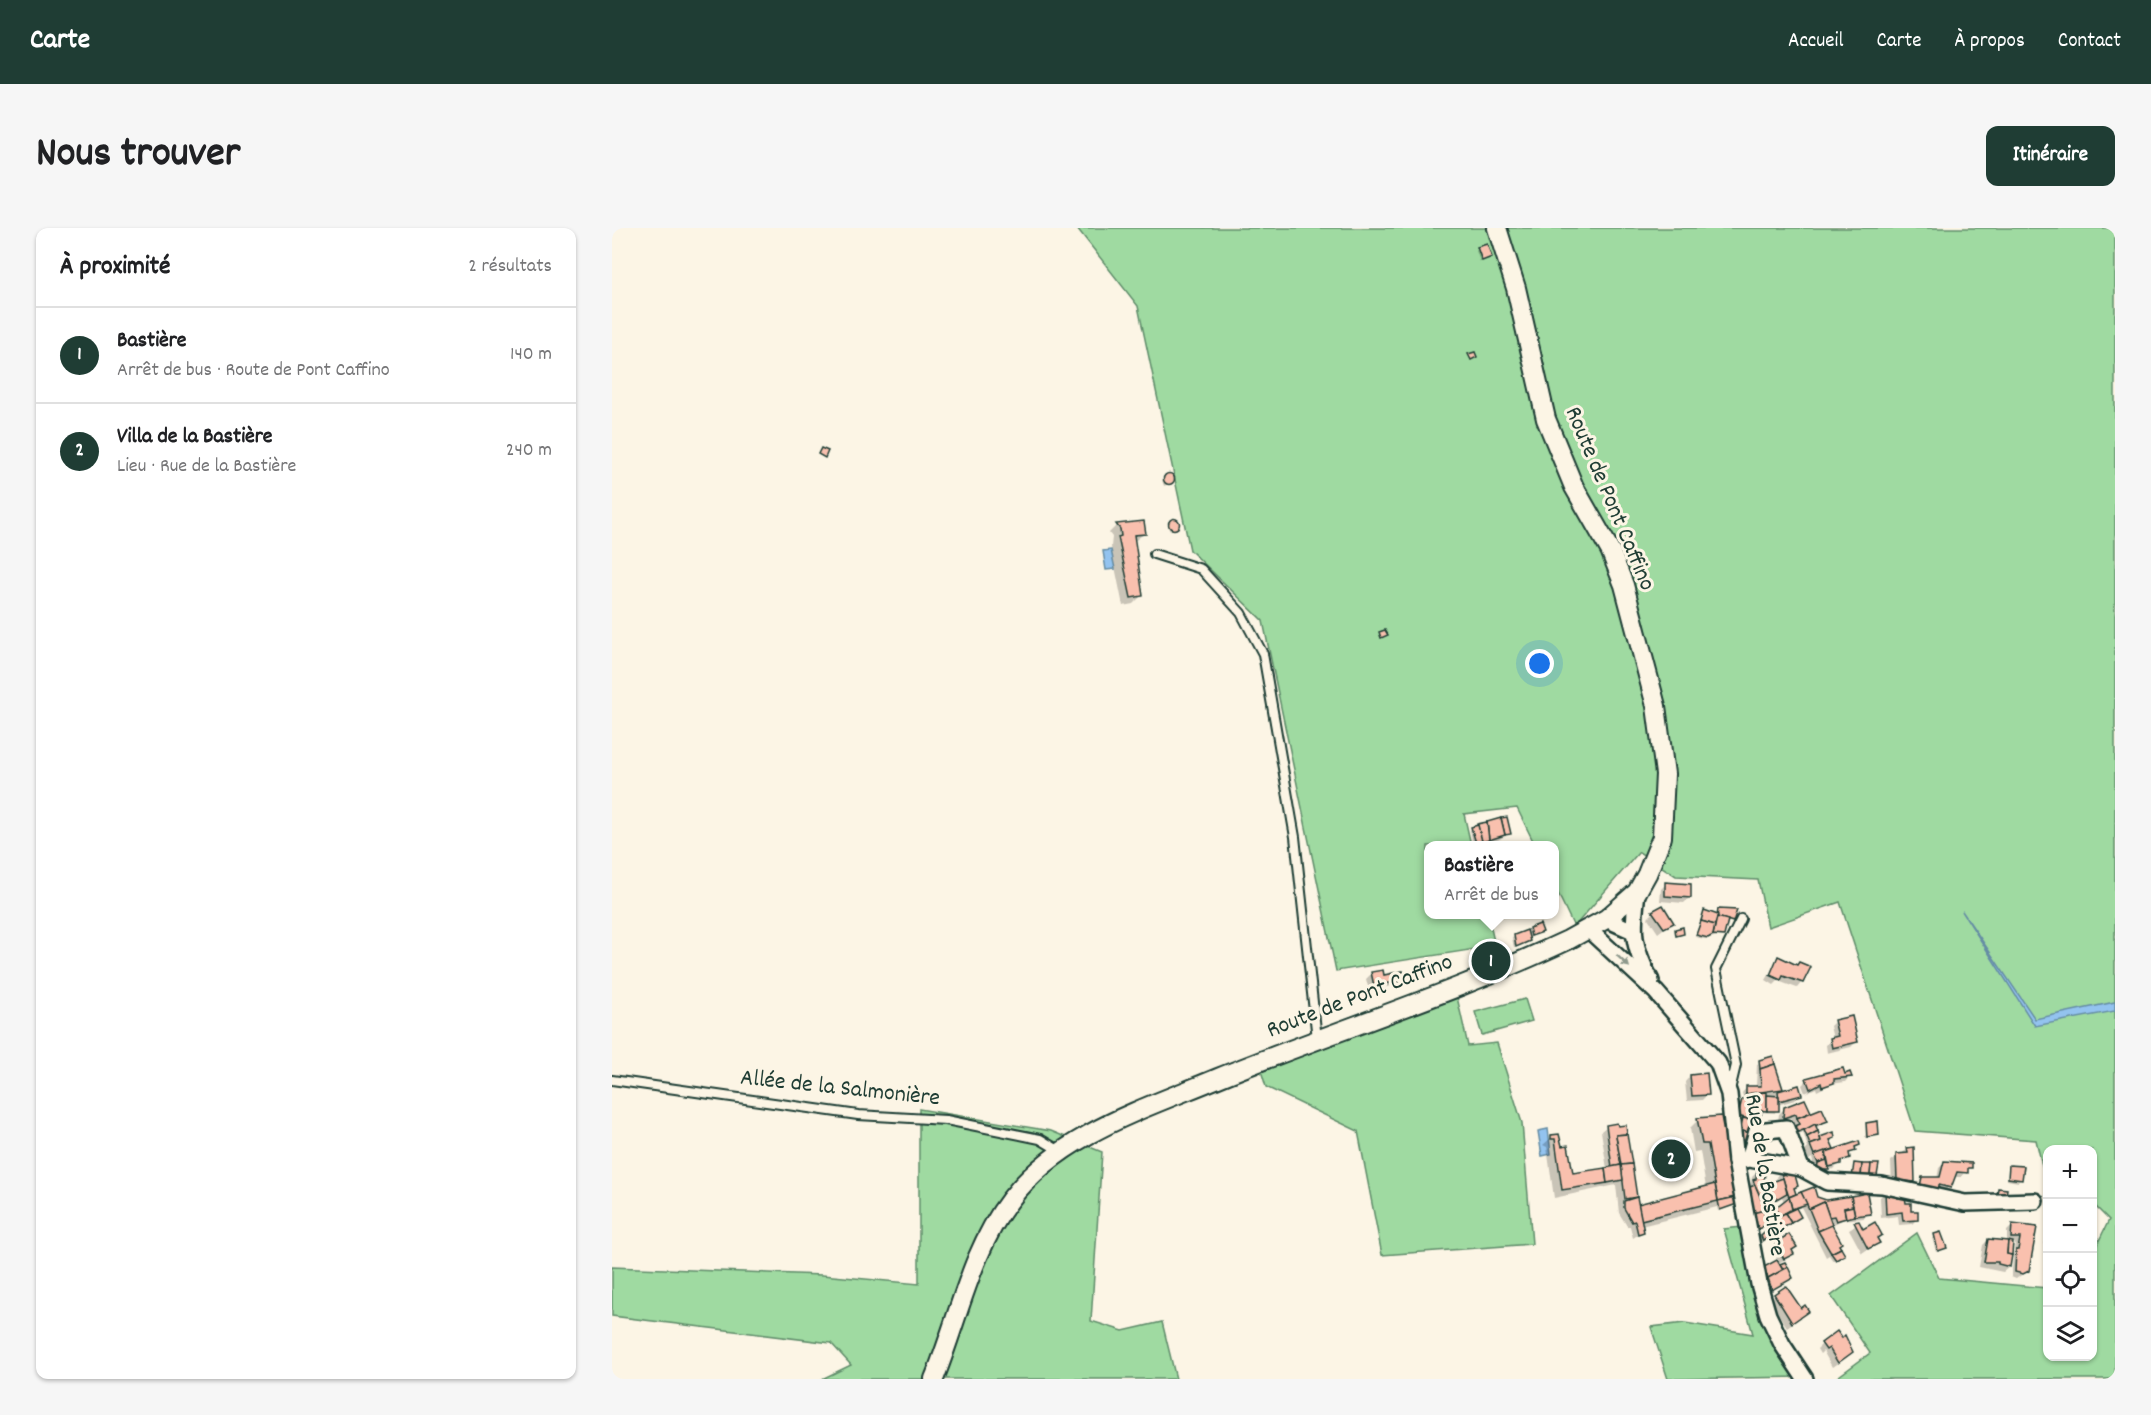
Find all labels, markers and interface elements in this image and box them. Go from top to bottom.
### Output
text: Carte [30,22,90,62]
text: Accueil [1788,27,1843,57]
text: Carte [1876,27,1921,57]
text: À propos [1954,27,2025,57]
text: Contact [2058,27,2121,57]
text: Nous trouver [36,126,240,186]
button: Itinéraire [1986,126,2115,186]
text: À proximité [60,249,170,286]
text: 2 résultats [468,253,552,281]
text: Bastière [117,326,186,357]
text: 1 [77,341,82,369]
text: 140 m [510,341,552,369]
text: Arrêt de bus · Route de Pont Caffino [117,357,390,385]
street label: Route de Pont Caffino [1555,402,1663,596]
text: Villa de la Bastière [117,422,273,453]
text: 2 [75,437,84,465]
text: 240 m [506,437,552,465]
text: Lieu · Rue de la Bastière [117,453,296,481]
your location [1525,649,1554,678]
popup [1424,841,1559,919]
text: Bastière [1444,851,1514,882]
text: Arrêt de bus [1444,882,1539,910]
pin: 1 [1472,938,1510,984]
street label: Route de Pont Caffino [1262,946,1458,1048]
one-way arrow [1615,954,1630,967]
street label: Allée de la Salmonière [738,1062,942,1116]
street label: Rue de la Bastière [1734,1092,1794,1258]
pin: 2 [1652,1136,1690,1182]
map controls [2043,1145,2097,1361]
button: + [2043,1145,2097,1199]
button: − [2043,1199,2097,1253]
button: locate [2043,1253,2097,1307]
button: layers [2043,1307,2097,1361]

